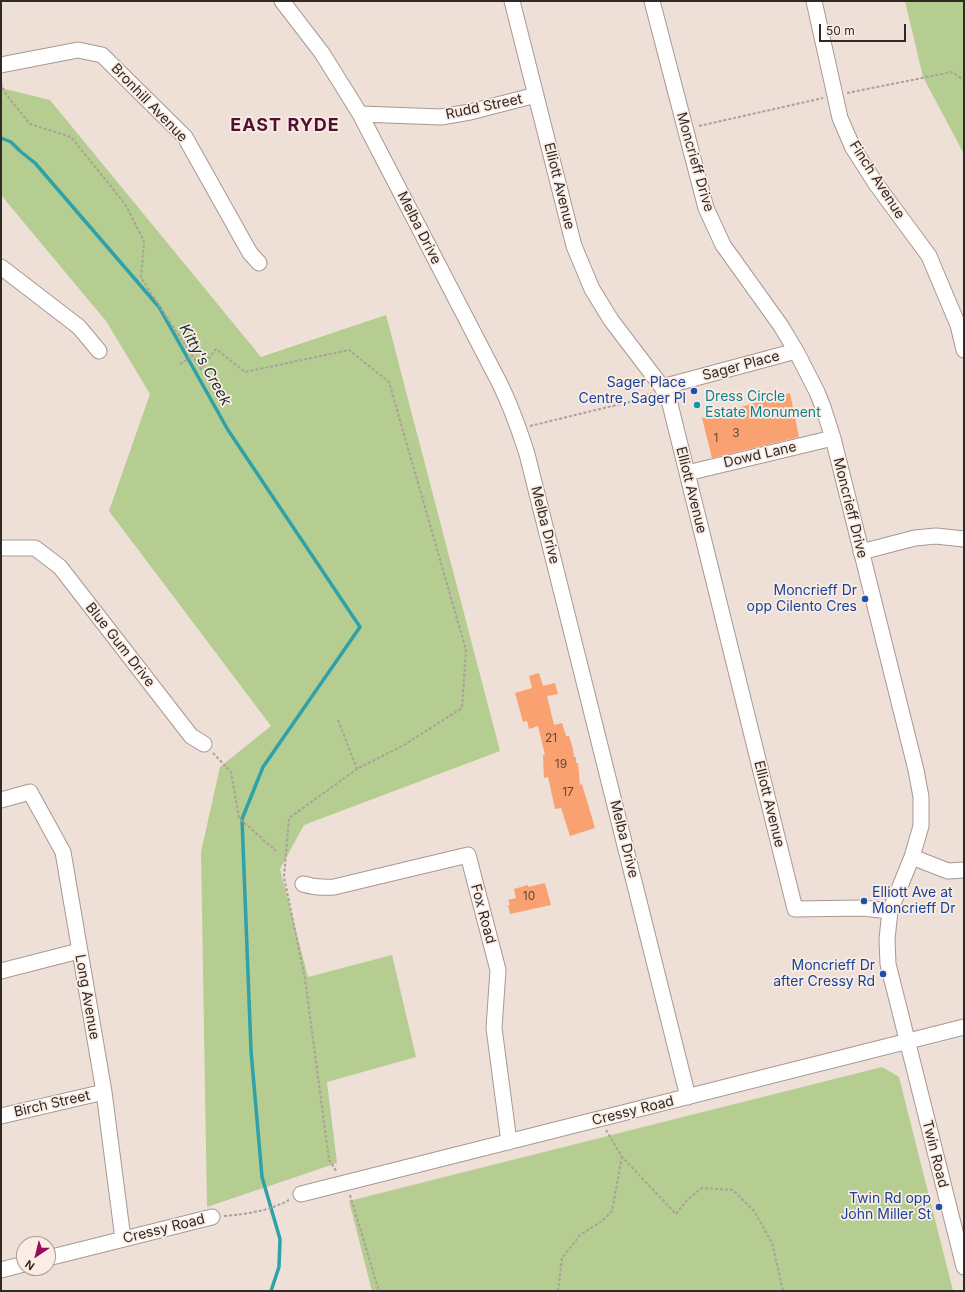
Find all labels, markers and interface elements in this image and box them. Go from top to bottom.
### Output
scale bar [821,16,908,42]
text: 50 m [826,23,855,38]
street label: Bronhill Avenue [107,60,191,146]
street label: Rudd Street [444,91,524,123]
street label: Moncrieff Drive [673,110,717,214]
district label: EAST RYDE [230,115,340,137]
street label: Finch Avenue [846,138,908,222]
street label: Elliott Avenue [540,141,578,231]
street label: Melba Drive [393,189,445,267]
water label: Kitty's Creek [175,321,235,409]
street label: Sager Place [701,348,781,384]
place label: Sager Place Centre, Sager Pl [578,375,686,408]
marker: Sager Place Centre, Sager Pl [689,386,699,396]
place label: Dress Circle Estate Monument [705,389,821,422]
marker: Dress Circle Estate Monument [692,400,702,410]
house number: 3 [732,426,740,440]
house number: 1 [714,431,718,445]
street label: Dowd Lane [722,438,798,472]
street label: Elliott Avenue [672,445,710,535]
street label: Moncrieff Drive [829,456,871,560]
street label: Melba Drive [527,484,563,566]
place label: Moncrieff Dr opp Cilento Cres [746,583,857,616]
marker: Moncrieff Dr opp Cilento Cres [860,594,870,604]
street label: Blue Gum Drive [82,599,158,691]
house number: 21 [545,731,557,745]
house number: 19 [555,757,567,771]
street label: Elliott Avenue [750,759,788,849]
house number: 17 [562,785,574,799]
street label: Melba Drive [606,798,642,880]
street label: Fox Road [467,882,499,946]
place label: Elliott Ave at Moncrieff Dr [872,885,955,918]
house number: 10 [523,889,535,903]
marker: Elliott Ave at Moncrieff Dr [859,896,869,906]
street label: Long Avenue [71,953,103,1041]
place label: Moncrieff Dr after Cressy Rd [773,958,875,990]
marker: Moncrieff Dr after Cressy Rd [878,969,888,979]
street label: Birch Street [12,1087,92,1121]
street label: Cressy Road [590,1093,676,1129]
street label: Twin Road [919,1118,951,1190]
place label: Twin Rd opp John Miller St [840,1191,931,1224]
marker: Twin Rd opp John Miller St [934,1202,944,1212]
street label: Cressy Road [121,1211,207,1247]
north arrow [16,1236,56,1276]
text: N [22,1257,37,1273]

